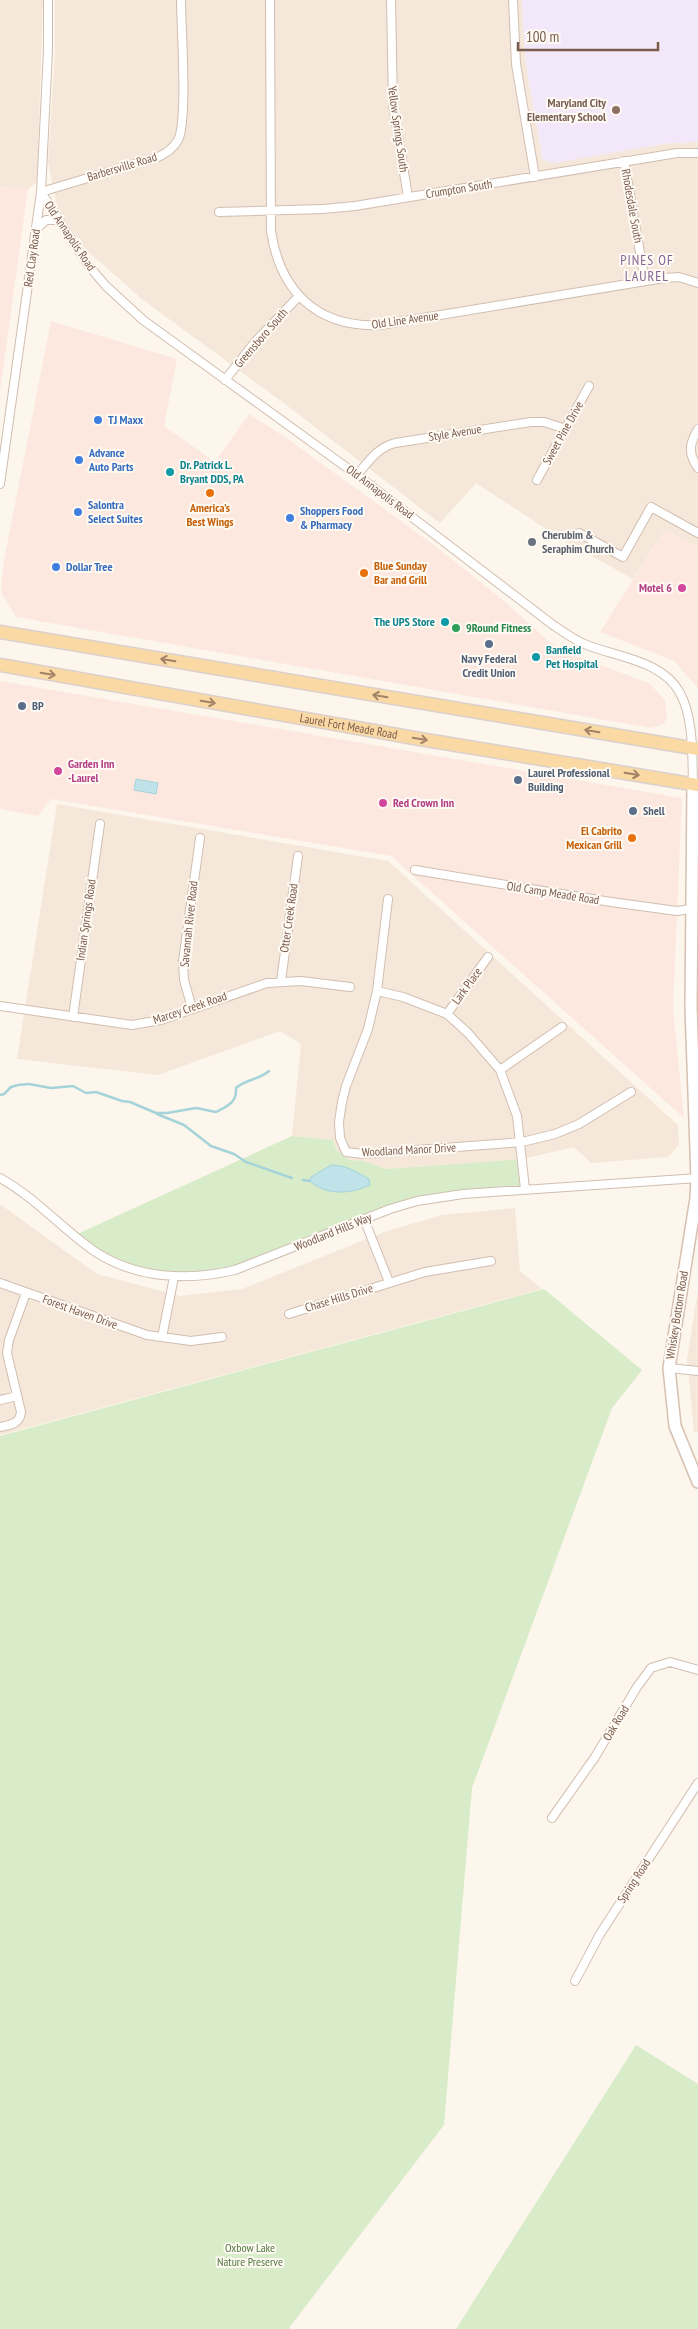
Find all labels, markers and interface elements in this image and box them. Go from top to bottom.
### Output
scale bar [518,20,658,52]
text: 100 m [526,27,559,46]
street label: Yellow Springs South [385,85,412,173]
place label: Maryland City Elementary School [527,95,606,124]
marker: Maryland City Elementary School [610,104,622,116]
street label: Barbersville Road [85,149,159,184]
street label: Rhodesdale South [619,168,646,244]
street label: Crumpton South [425,176,493,201]
street label: Old Annapolis Road [42,198,99,273]
street label: Red Clay Road [20,228,43,288]
district label: PINES OF LAUREL [620,251,674,285]
street label: Greensboro South [231,305,291,370]
street label: Old Line Avenue [370,307,439,332]
street label: Sweet Pine Drive [539,398,586,467]
place label: TJ Maxx [108,412,144,427]
marker: TJ Maxx [92,414,104,426]
street label: Style Avenue [427,421,482,444]
place label: Advance Auto Parts [88,445,134,474]
marker: Advance Auto Parts [73,454,85,466]
place label: Dr. Patrick L. Bryant DDS, PA [180,457,245,486]
street label: Old Annapolis Road [344,461,417,522]
marker: Dr. Patrick L. Bryant DDS, PA [164,466,176,478]
marker: America's Best Wings [204,487,216,499]
place label: Salontra Select Suites [88,497,143,526]
place label: America's Best Wings [186,500,234,529]
place label: Shoppers Food & Pharmacy [300,503,363,532]
marker: Salontra Select Suites [72,506,84,518]
marker: Shoppers Food & Pharmacy [284,512,296,524]
place label: Cherubim & Seraphim Church [542,527,614,556]
marker: Cherubim & Seraphim Church [526,536,538,548]
place label: Blue Sunday Bar and Grill [374,558,427,587]
place label: Dollar Tree [66,559,113,574]
marker: Dollar Tree [50,561,62,573]
marker: Blue Sunday Bar and Grill [358,567,370,579]
place label: Motel 6 [639,580,672,595]
marker: Motel 6 [676,582,688,594]
place label: The UPS Store [374,614,435,629]
marker: The UPS Store [439,616,451,628]
place label: 9Round Fitness [466,620,531,635]
marker: 9Round Fitness [450,622,462,634]
marker: Navy Federal Credit Union [483,638,495,650]
place label: Banfield Pet Hospital [546,642,598,671]
place label: Navy Federal Credit Union [461,651,517,680]
marker: Banfield Pet Hospital [530,651,542,663]
one-way arrow [160,654,176,664]
one-way arrow [40,669,56,679]
one-way arrow [372,690,388,700]
one-way arrow [200,697,216,707]
place label: BP [32,698,44,713]
marker: BP [16,700,28,712]
street label: Laurel Fort Meade Road [299,710,399,742]
one-way arrow [584,726,600,736]
one-way arrow [411,734,427,744]
place label: Garden Inn -Laurel [68,756,114,785]
marker: Garden Inn -Laurel [52,765,64,777]
place label: Laurel Professional Building [528,765,610,794]
one-way arrow [624,769,640,779]
marker: Laurel Professional Building [512,774,524,786]
place label: Red Crown Inn [393,795,454,810]
marker: Red Crown Inn [377,797,389,809]
place label: Shell [643,803,665,818]
marker: Shell [627,805,639,817]
place label: El Cabrito Mexican Grill [566,823,623,852]
marker: El Cabrito Mexican Grill [626,832,638,844]
street label: Indian Springs Road [72,878,99,962]
street label: Old Camp Meade Road [506,878,600,907]
street label: Savannah River Road [177,880,201,968]
street label: Otter Creek Road [276,882,301,953]
street label: Lark Place [448,964,485,1007]
street label: Marcey Creek Road [151,988,229,1027]
street label: Woodland Manor Drive [361,1140,457,1159]
street label: Woodland Hills Way [292,1209,374,1254]
street label: Whiskey Bottom Road [662,1270,691,1360]
street label: Chase Hills Drive [303,1280,375,1315]
street label: Forest Haven Drive [41,1291,120,1332]
street label: Oak Road [599,1702,632,1743]
street label: Spring Road [614,1856,653,1906]
park label: Oxbow Lake Nature Preserve [217,2240,283,2269]

